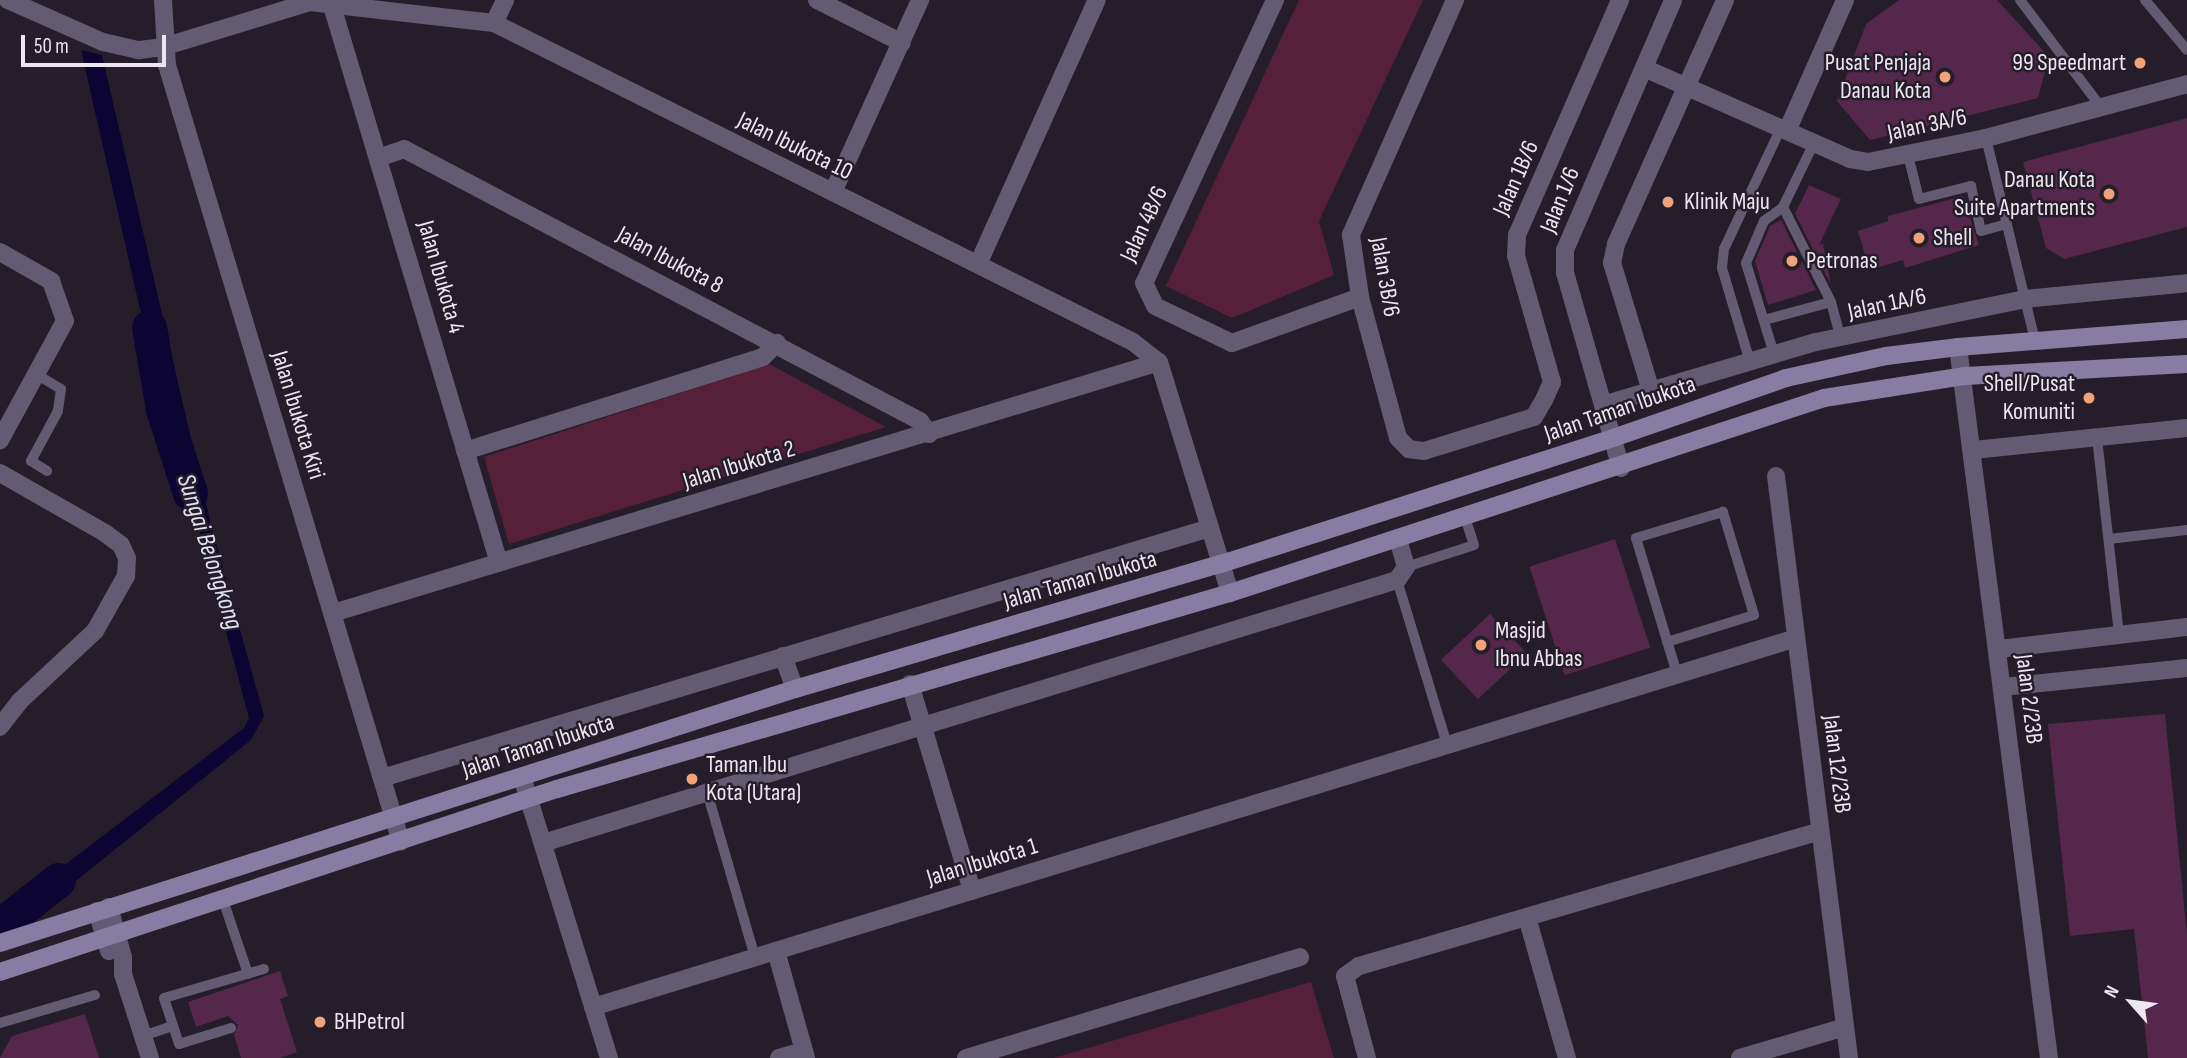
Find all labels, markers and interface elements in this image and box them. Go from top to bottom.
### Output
scale bar [24,21,170,65]
text: 50 m [34,34,69,59]
place label: Pusat Penjaja Danau Kota [1825,49,1931,105]
place label: 99 Speedmart [2012,49,2126,77]
marker: 99 Speedmart [2132,55,2148,71]
marker: Pusat Penjaja Danau Kota [1937,69,1953,85]
street label: Jalan 3A/6 [1885,103,1969,147]
street label: Jalan Ibukota 10 [733,106,857,186]
street label: Jalan 1B/6 [1487,136,1545,220]
street label: Jalan 1/6 [1534,163,1586,237]
place label: Danau Kota Suite Apartments [1954,166,2095,222]
street label: Jalan 4B/6 [1114,182,1174,266]
marker: Danau Kota Suite Apartments [2101,186,2117,202]
place label: Klinik Maju [1684,188,1770,216]
marker: Klinik Maju [1658,192,1678,212]
street label: Jalan Ibukota 4 [411,217,471,337]
street label: Jalan Ibukota 8 [612,220,728,300]
place label: Shell [1933,224,1972,252]
marker: Shell [1911,230,1927,246]
street label: Jalan 3B/6 [1364,235,1406,319]
place label: Petronas [1806,247,1878,275]
marker: Petronas [1784,253,1800,269]
street label: Jalan 1A/6 [1845,282,1929,326]
street label: Jalan Ibukota Kiri [265,347,331,483]
street label: Jalan Taman Ibukota [1541,370,1699,448]
place label: Shell/Pusat Komuniti [1984,370,2075,426]
marker: Shell/Pusat Komuniti [2081,390,2097,406]
street label: Jalan Ibukota 2 [679,434,799,496]
water label: Sungai Belongkong [169,470,249,634]
street label: Jalan Taman Ibukota [1000,544,1160,616]
place label: Masjid Ibnu Abbas [1495,617,1582,673]
marker: Masjid Ibnu Abbas [1473,637,1489,653]
street label: Jalan 2/23B [2009,653,2049,745]
street label: Jalan Taman Ibukota [458,708,618,784]
street label: Jalan 12/23B [1817,713,1857,815]
place label: Taman Ibu Kota (Utara) [706,751,801,807]
marker: Taman Ibu Kota (Utara) [684,771,700,787]
street label: Jalan Ibukota 1 [923,832,1041,892]
north arrow [2096,967,2166,1037]
text: N [2099,982,2125,1002]
place label: BHPetrol [334,1008,405,1036]
marker: BHPetrol [312,1014,328,1030]

